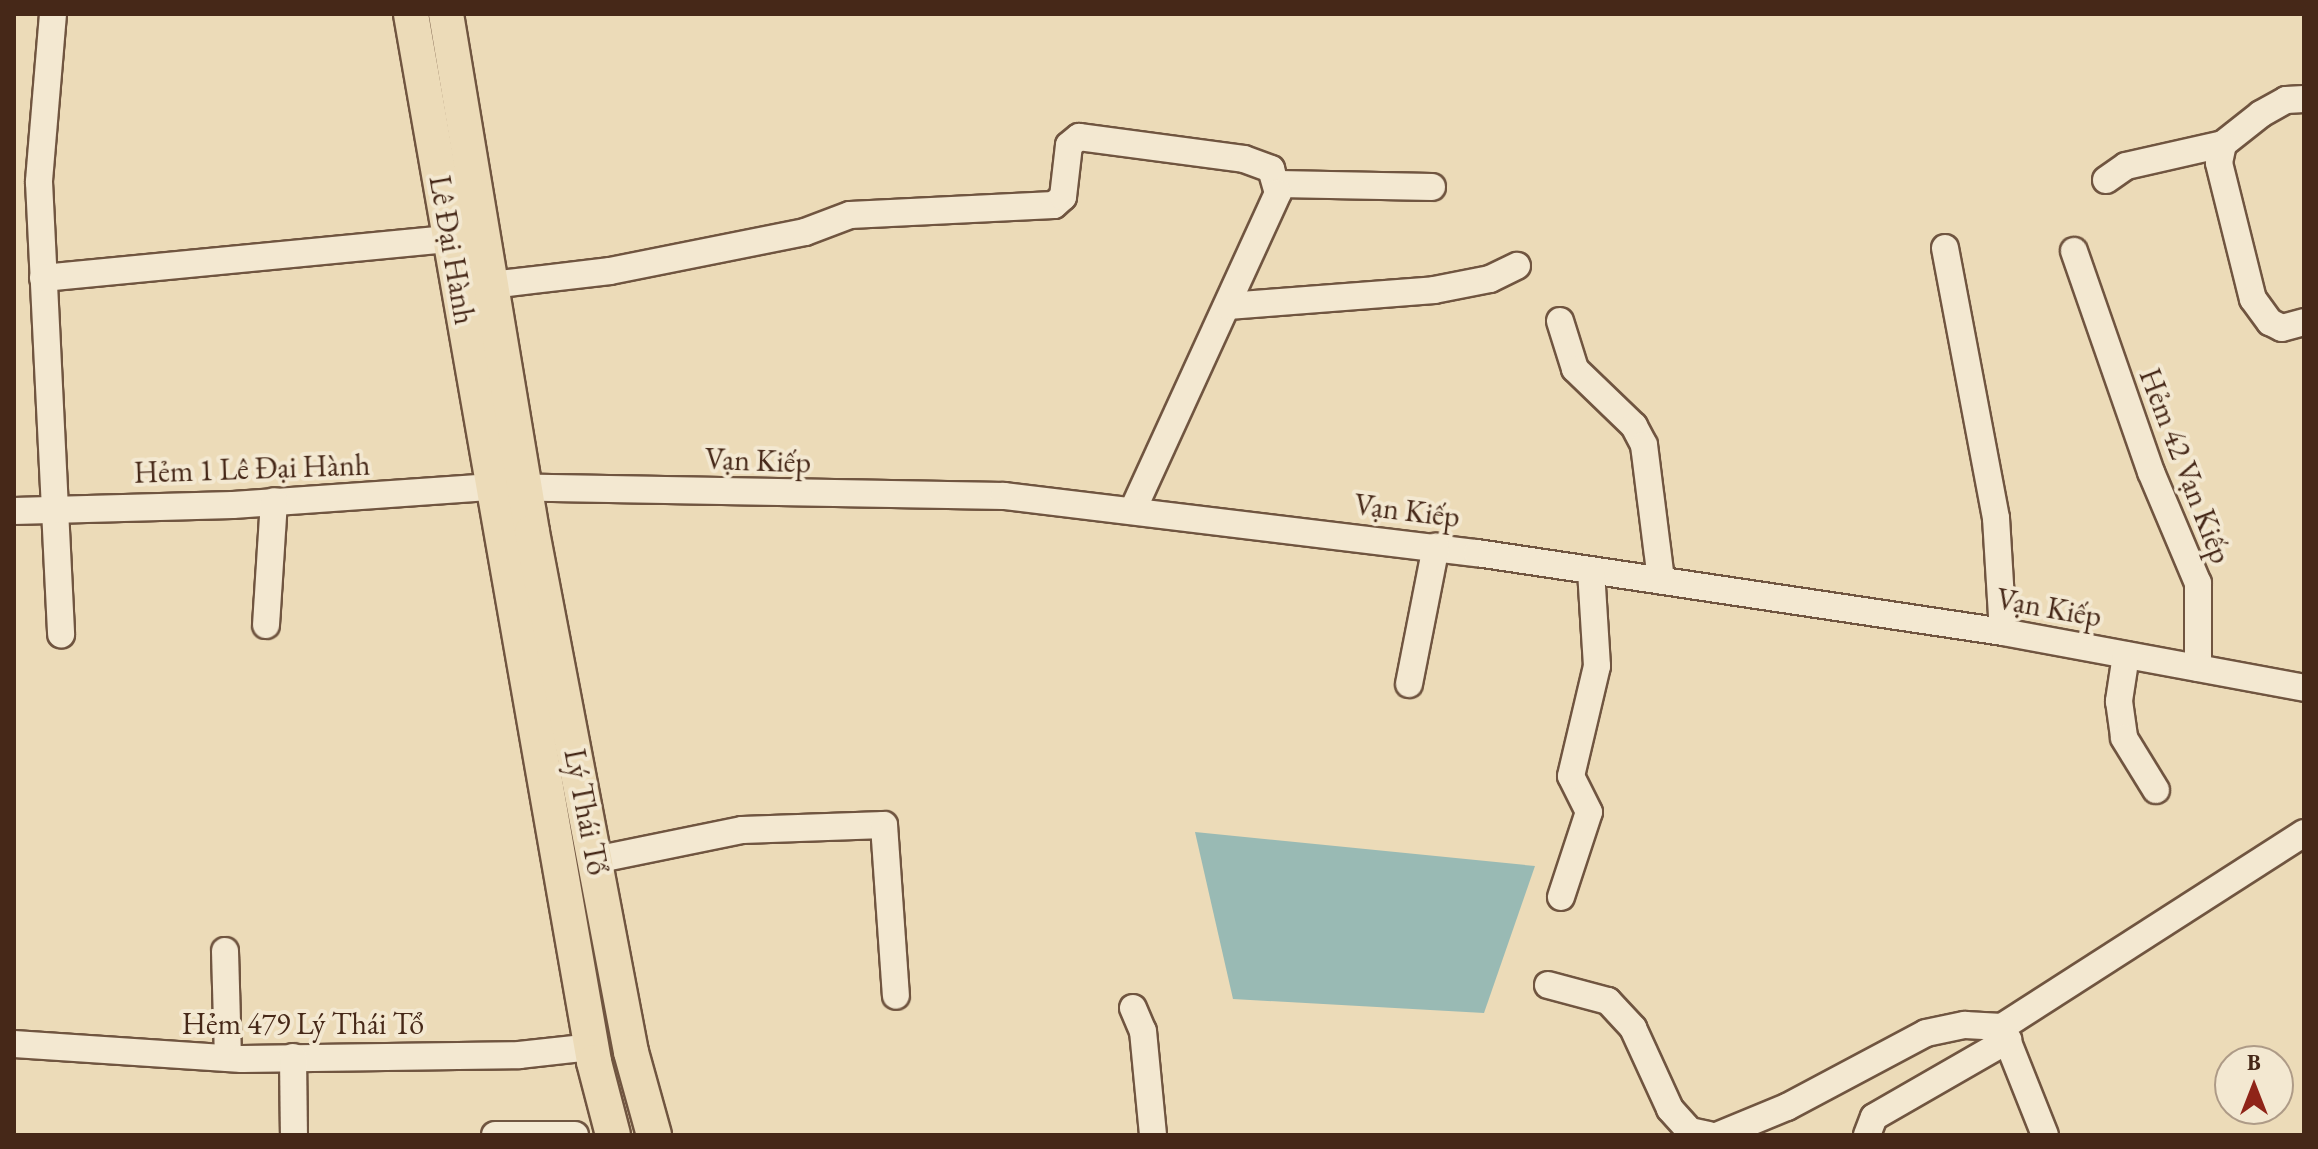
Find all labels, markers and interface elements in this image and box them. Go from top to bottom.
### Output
street label: Lê Đại Hành [421,173,483,327]
street label: Hẻm 42 Vạn Kiếp [2131,363,2239,569]
street label: Vạn Kiếp [704,441,812,481]
street label: Hẻm 1 Lê Đại Hành [133,447,371,491]
street label: Vạn Kiếp [1352,487,1462,535]
street label: Vạn Kiếp [1994,581,2104,635]
street label: Lý Thái Tổ [556,746,616,878]
street label: Hẻm 479 Lý Thái Tổ [182,1006,424,1042]
north arrow [2214,1045,2294,1125]
text: B [2247,1048,2261,1077]

